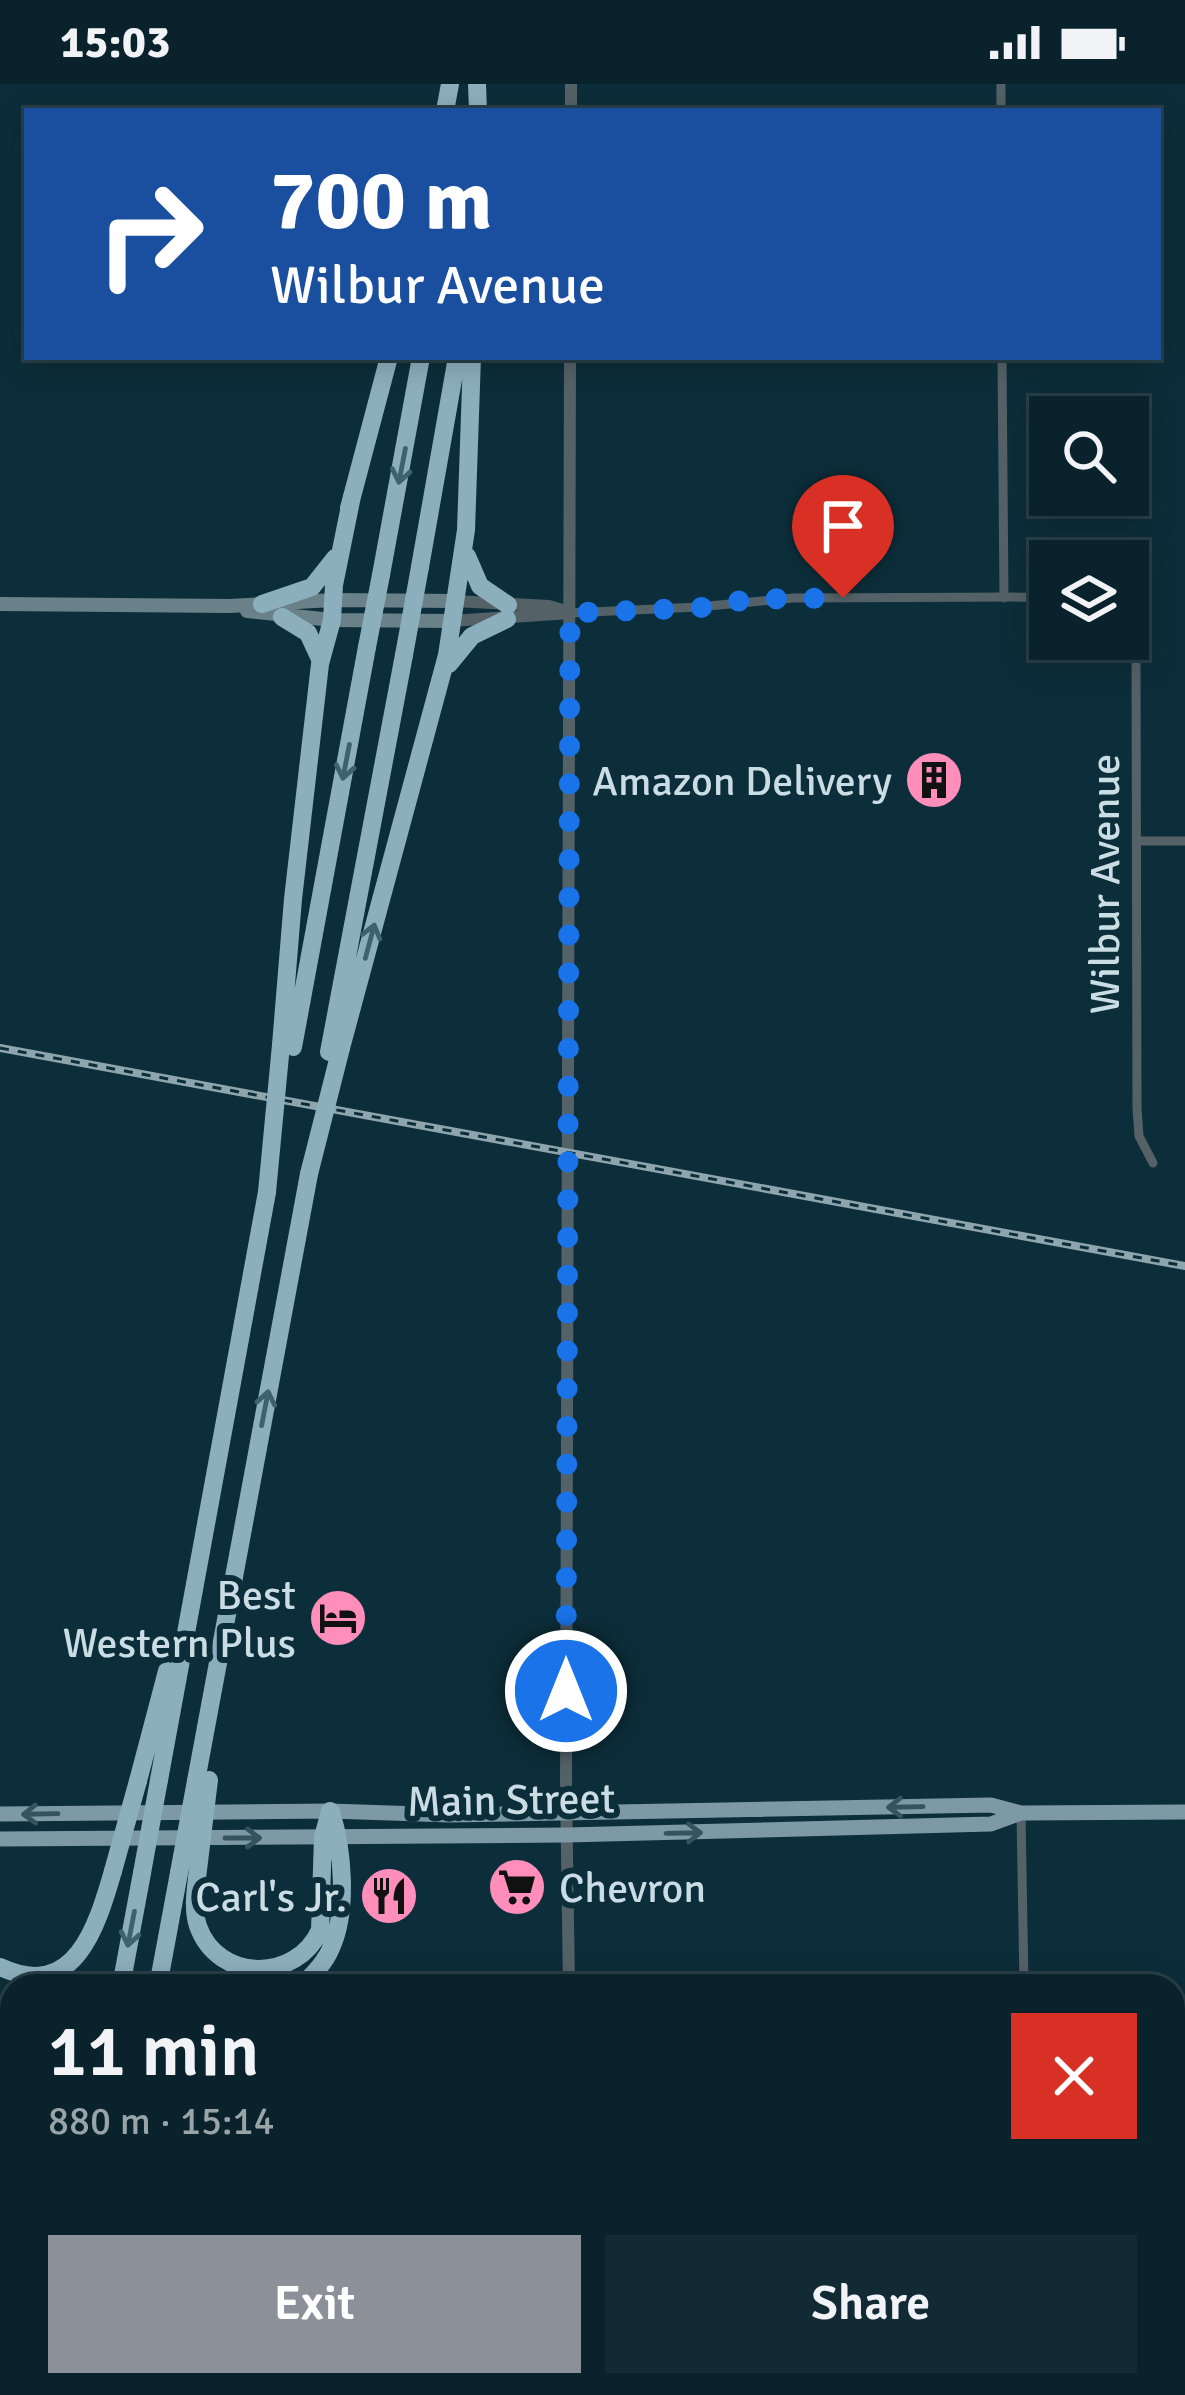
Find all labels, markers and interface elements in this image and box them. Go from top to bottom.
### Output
text: 15:03 [60,15,170,70]
text: 700 m [270,149,492,253]
icon: right [72,156,228,312]
text: Wilbur Avenue [270,252,605,319]
map controls [1029,396,1149,660]
button: search [1029,396,1149,516]
one-way arrow [390,446,412,485]
pin [792,475,894,598]
icon: arrive [810,493,876,559]
button: layers [1029,540,1149,660]
one-way arrow [334,742,356,781]
building icon: Amazon Delivery [903,749,965,811]
street label: Wilbur Avenue [1080,754,1131,1014]
place label: Amazon Delivery [592,756,892,807]
one-way arrow [361,923,383,961]
one-way arrow [255,1390,277,1429]
place label: Best Western Plus [63,1570,296,1669]
hotel icon: Best Western Plus [307,1587,369,1649]
position arrow [503,1628,629,1754]
street label: Main Street [406,1773,616,1828]
one-way arrow [886,1795,925,1818]
one-way arrow [21,1802,60,1825]
one-way arrow [664,1821,703,1844]
one-way arrow [223,1826,262,1849]
supermarket icon: Chevron [486,1856,548,1918]
place label: Chevron [559,1863,706,1914]
restaurant icon: Carl's Jr. [358,1865,420,1927]
place label: Carl's Jr. [195,1872,347,1923]
one-way arrow [119,1909,142,1948]
text: 11 min [48,2007,259,2096]
button: close [1011,2013,1137,2139]
text: 880 m · 15:14 [48,2097,275,2145]
button: Exit [48,2235,581,2373]
button: Share [605,2235,1137,2373]

